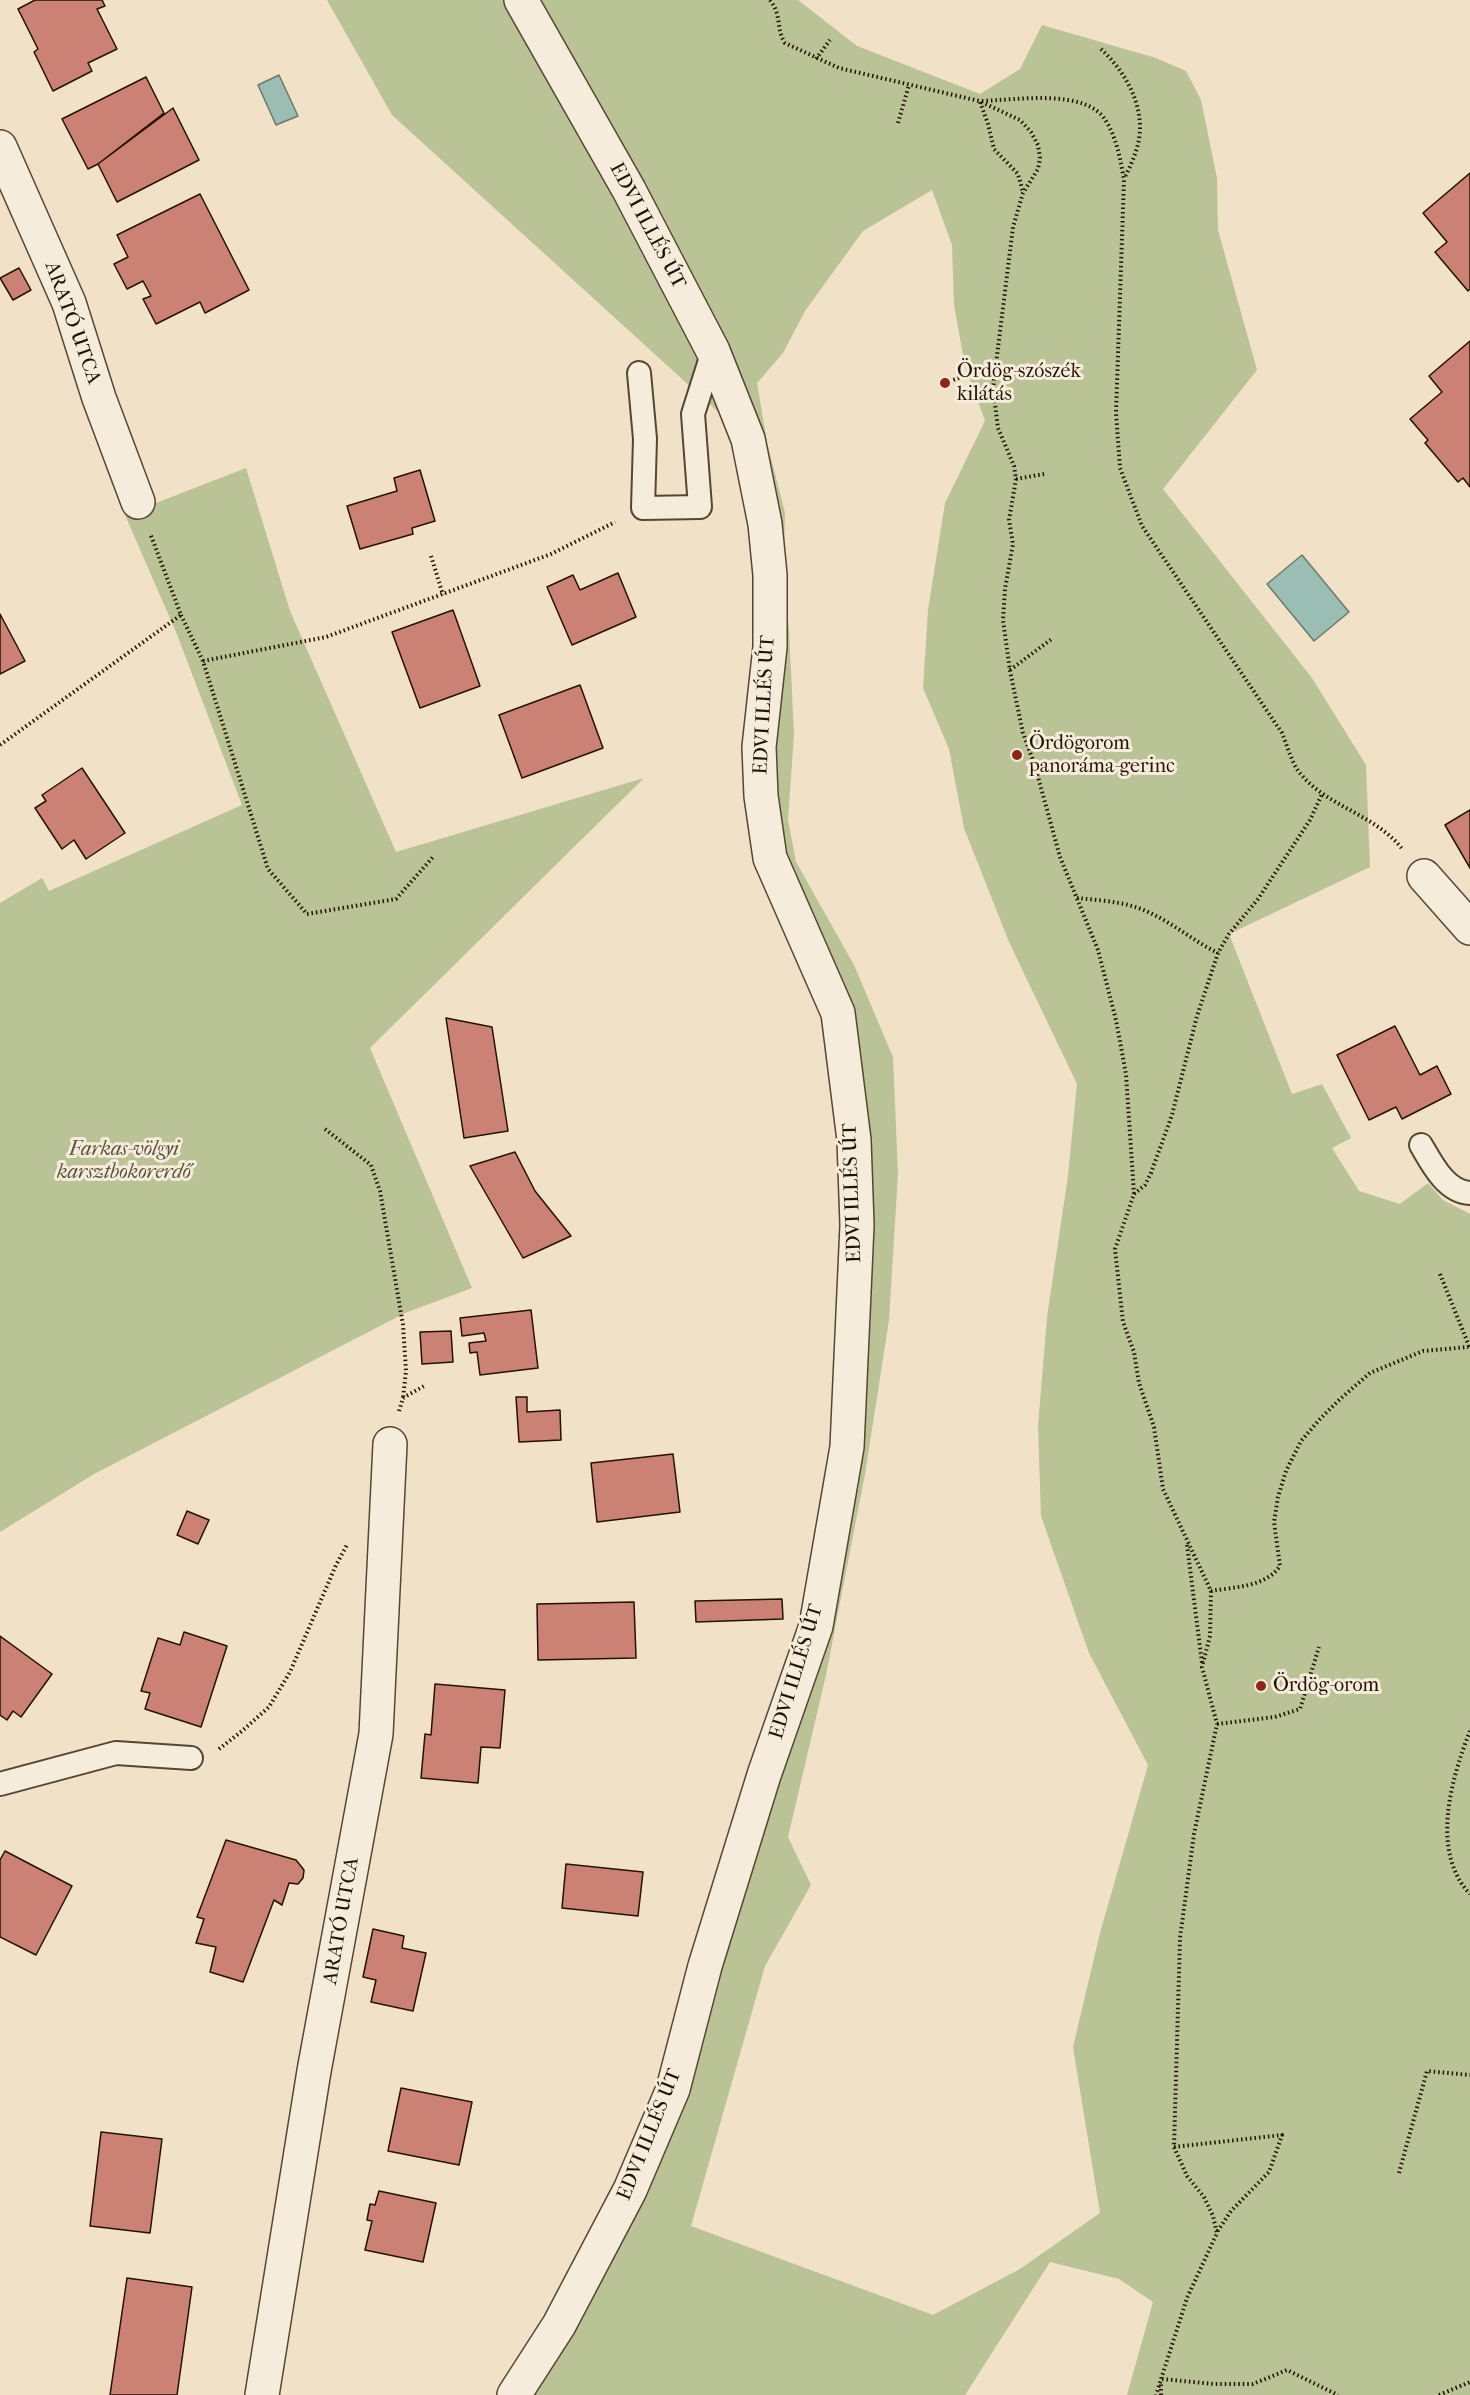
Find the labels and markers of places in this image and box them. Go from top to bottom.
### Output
place label: Ördög-szószék kilátás [957,360,1081,407]
marker: Ördög-szószék kilátás [938,376,952,390]
place label: Ördögorom panoráma-gerinc [1029,732,1175,779]
marker: Ördögorom panoráma-gerinc [1010,748,1024,762]
place label: Ördög-orom [1273,1674,1379,1698]
marker: Ördög-orom [1254,1679,1268,1693]

